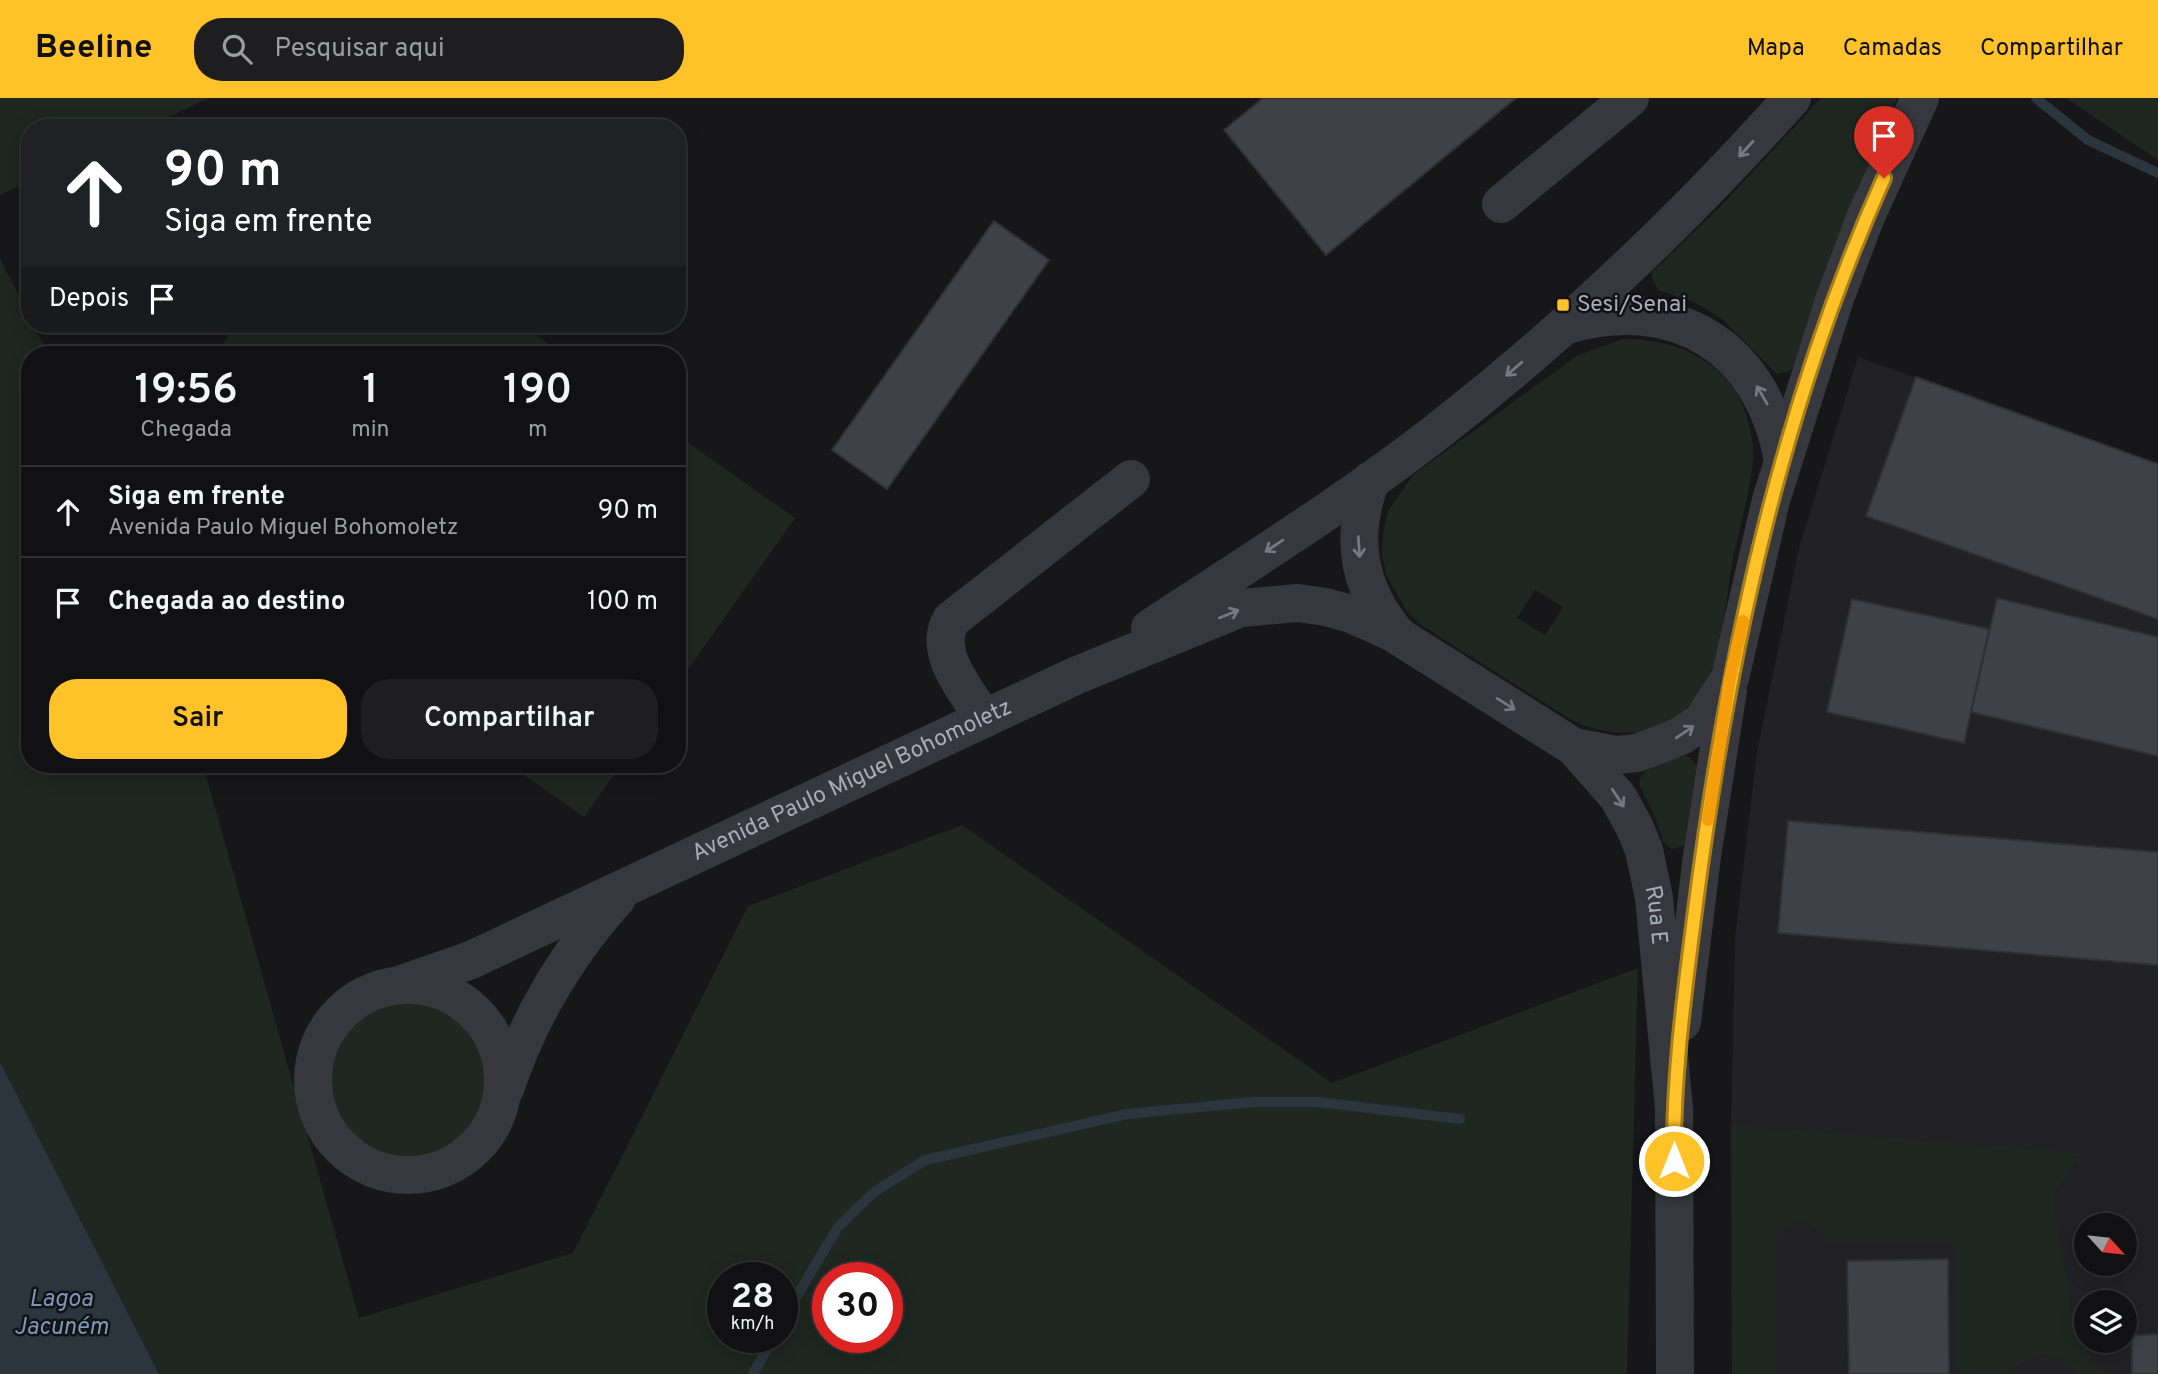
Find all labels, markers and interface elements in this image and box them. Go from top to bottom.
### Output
search box [194,18,684,81]
text: Beeline [35,28,152,70]
icon: search [218,30,256,68]
text: Pesquisar aqui [274,33,445,66]
text: Mapa [1747,34,1805,64]
text: Camadas [1843,34,1942,64]
text: Compartilhar [1980,34,2123,64]
pin [1854,106,1914,178]
icon: arrive [1865,117,1903,155]
one-way arrow [1738,140,1755,157]
text: 90 m [164,142,282,204]
icon: ahead [49,147,140,238]
text: Siga em frente [164,203,372,243]
icon: arrive [143,280,181,318]
text: Depois [49,283,129,316]
place label: Sesi/Senai [1577,291,1687,320]
marker: Sesi/Senai [1555,297,1571,313]
one-way arrow [1506,361,1524,377]
text: 19:56 [135,365,238,418]
text: 1 [362,365,379,418]
text: 190 [503,365,572,418]
one-way arrow [1755,386,1769,406]
text: Chegada [140,416,232,445]
text: min [351,416,390,445]
text: m [528,416,548,445]
text: Siga em frente [108,481,285,514]
icon: ahead [49,493,87,531]
text: 90 m [598,495,658,528]
text: Avenida Paulo Miguel Bohomoletz [108,514,458,543]
one-way arrow [1352,535,1365,558]
one-way arrow [1264,539,1284,553]
icon: arrive [49,584,87,622]
text: Chegada ao destino [108,586,345,619]
text: 100 m [587,586,658,619]
one-way arrow [1218,606,1239,619]
button: Sair [49,679,347,759]
button: Compartilhar [361,679,658,759]
street label: Avenida Paulo Miguel Bohomoletz [687,693,1017,869]
one-way arrow [1496,697,1516,711]
one-way arrow [1675,725,1694,739]
one-way arrow [1611,788,1625,808]
street label: Rua E [1637,883,1673,946]
position arrow [1637,1124,1711,1198]
north arrow [2074,1213,2137,1276]
map controls [2074,1213,2137,1353]
speed limit sign: 30 [812,1262,903,1353]
text: 28 [731,1276,774,1320]
water label: Lagoa Jacuném [14,1285,109,1343]
button: layers [2074,1290,2137,1353]
text: km/h [731,1313,774,1336]

